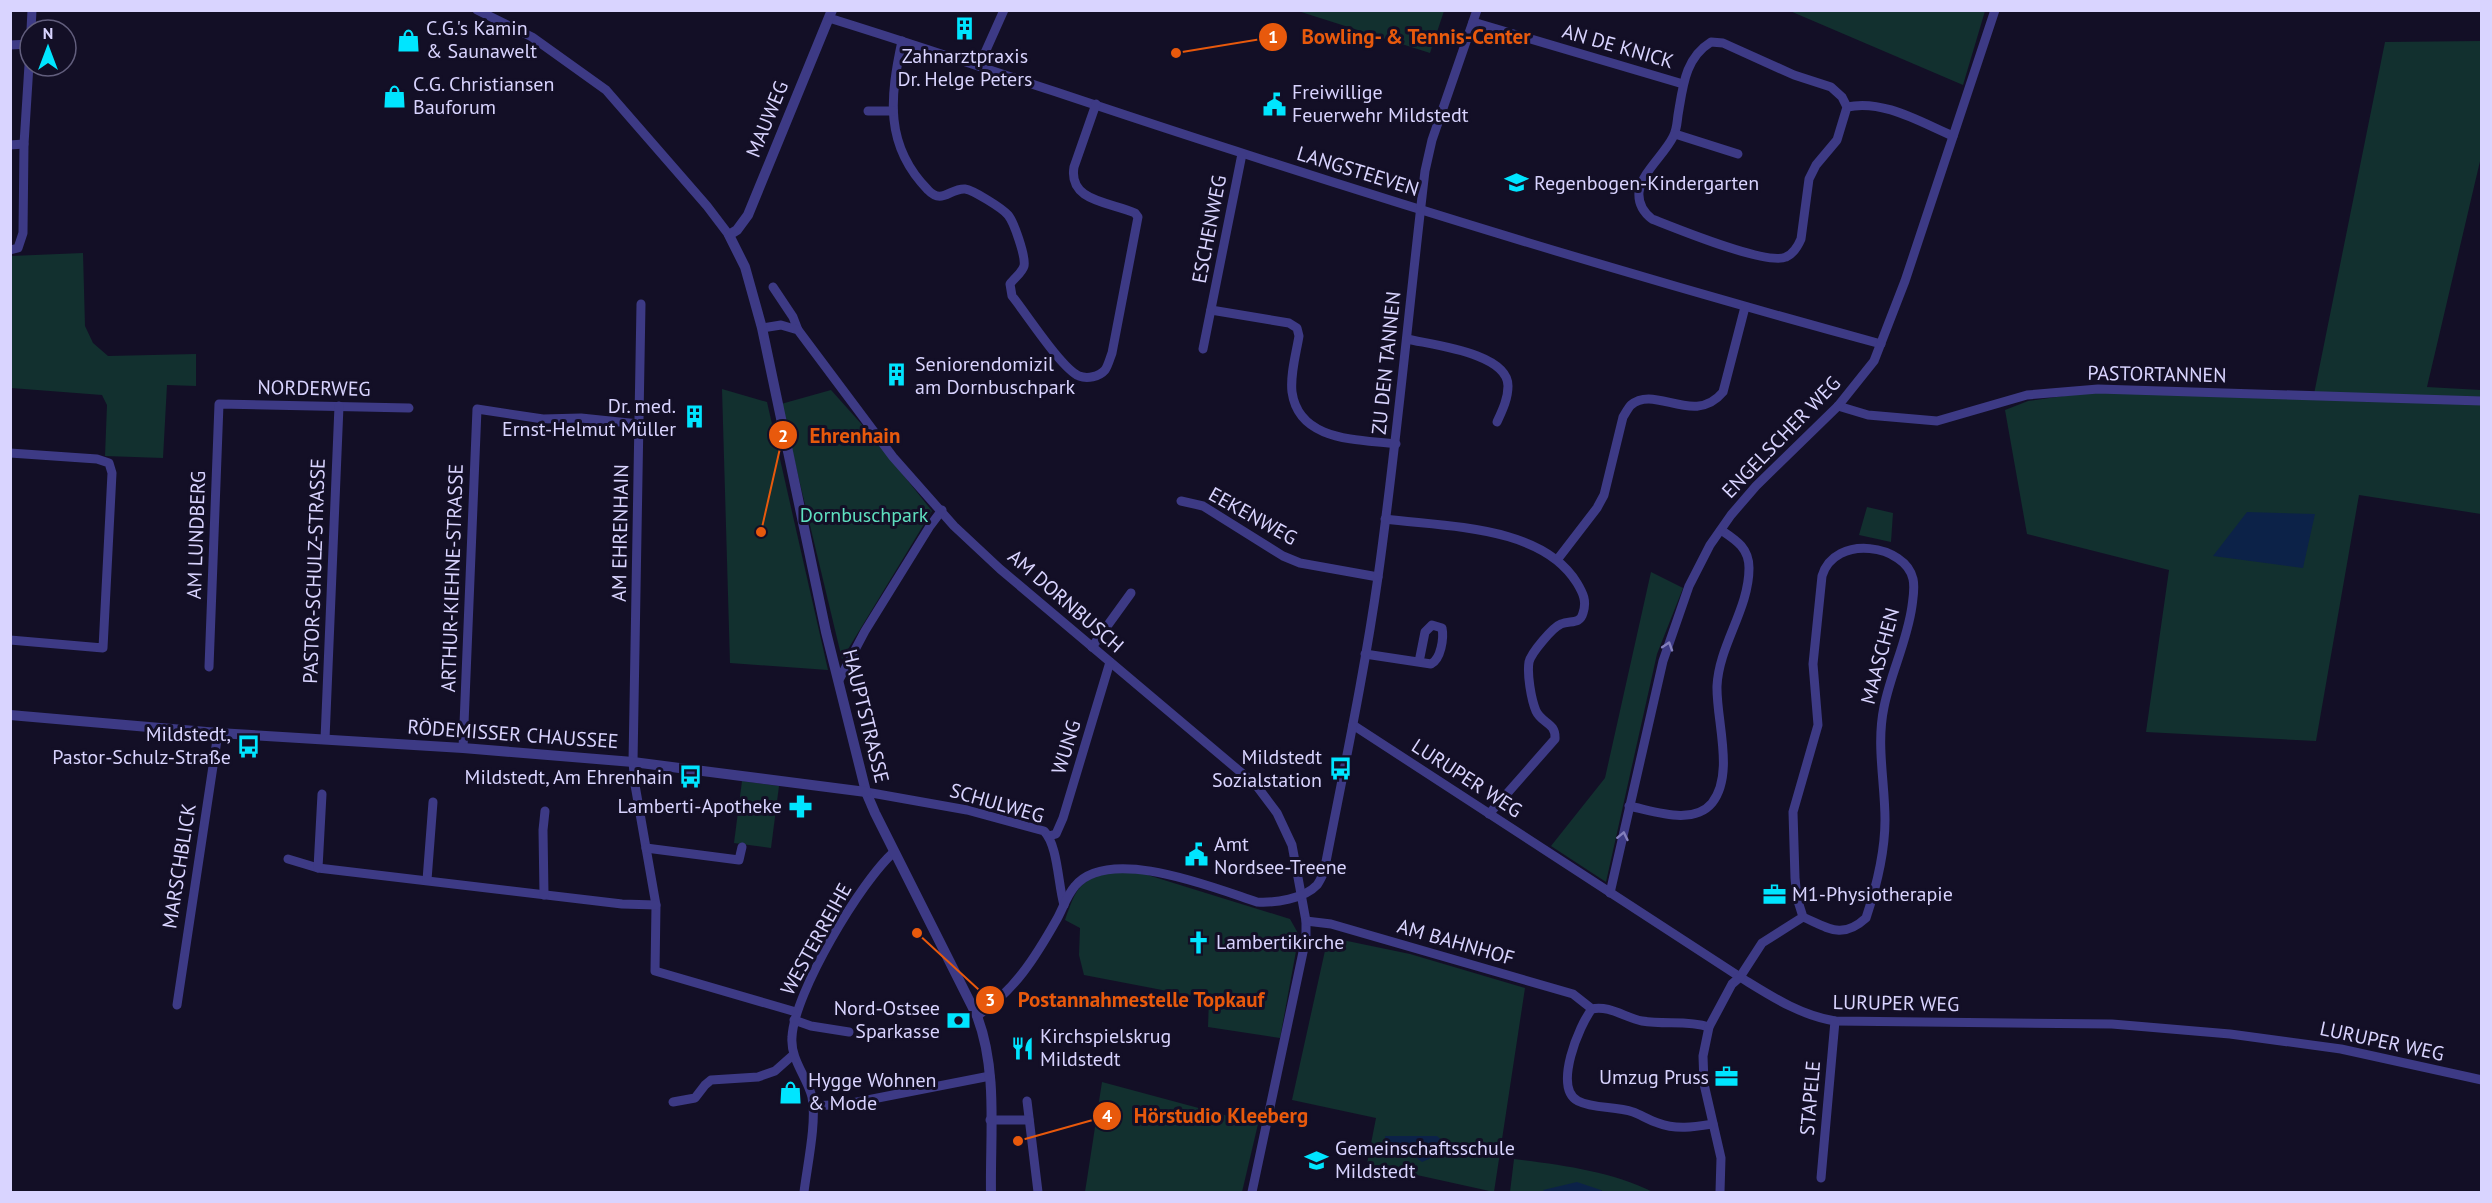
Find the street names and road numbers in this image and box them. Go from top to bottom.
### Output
street label: AN DE KNICK [1559,18,1677,74]
street label: MAUWEG [740,77,794,161]
street label: LANGSTEEVEN [1294,140,1422,202]
street label: ESCHENWEG [1186,173,1232,285]
street label: ZU DEN TANNEN [1366,290,1406,436]
street label: PASTORTANNEN [2087,360,2227,388]
street label: ENGELSCHER WEG [1716,370,1846,504]
street label: NORDERWEG [257,374,371,402]
street label: PASTOR-SCHULZ-STRASSE [297,458,331,684]
street label: ARTHUR-KIEHNE-STRASSE [435,463,469,693]
street label: AM EHRENHAIN [606,464,634,602]
street label: AM LUNDBERG [181,470,211,600]
street label: EEKENWEG [1204,481,1302,551]
street label: AM DORNBUSCH [1003,544,1129,658]
street label: MAASCHEN [1855,605,1905,707]
street label: HAUPTSTRASSE [837,646,895,786]
street label: RÖDEMISSER CHAUSSEE [407,714,619,754]
street label: WUNG [1045,717,1087,777]
street label: LURUPER WEG [1407,733,1527,823]
street label: SCHULWEG [947,777,1047,829]
street label: MARSCHBLICK [156,802,202,930]
street label: WESTERREIHE [775,878,857,1000]
street label: AM BAHNHOF [1394,913,1518,971]
street label: LURUPER WEG [1832,989,1960,1017]
street label: LURUPER WEG [2317,1015,2447,1067]
street label: STAPELE [1794,1059,1826,1137]

